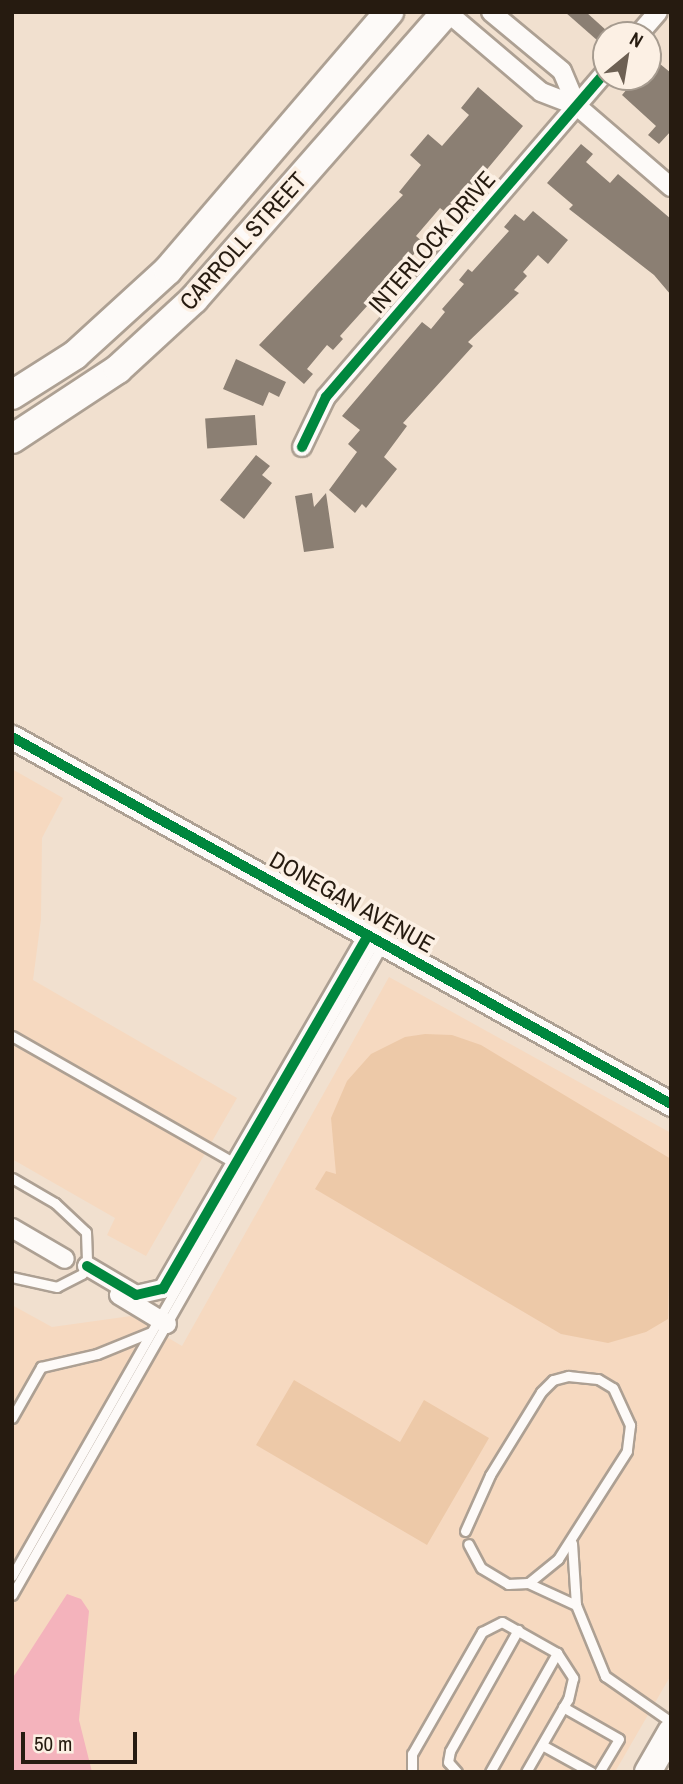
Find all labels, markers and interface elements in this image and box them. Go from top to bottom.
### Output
north arrow [592,21,662,91]
text: N [625,25,648,54]
street label: INTERLOCK DRIVE [363,165,501,319]
street label: CARROLL STREET [173,166,313,316]
street label: DONEGAN AVENUE [264,845,440,959]
scale bar [24,1718,140,1762]
text: 50 m [34,1729,72,1758]

